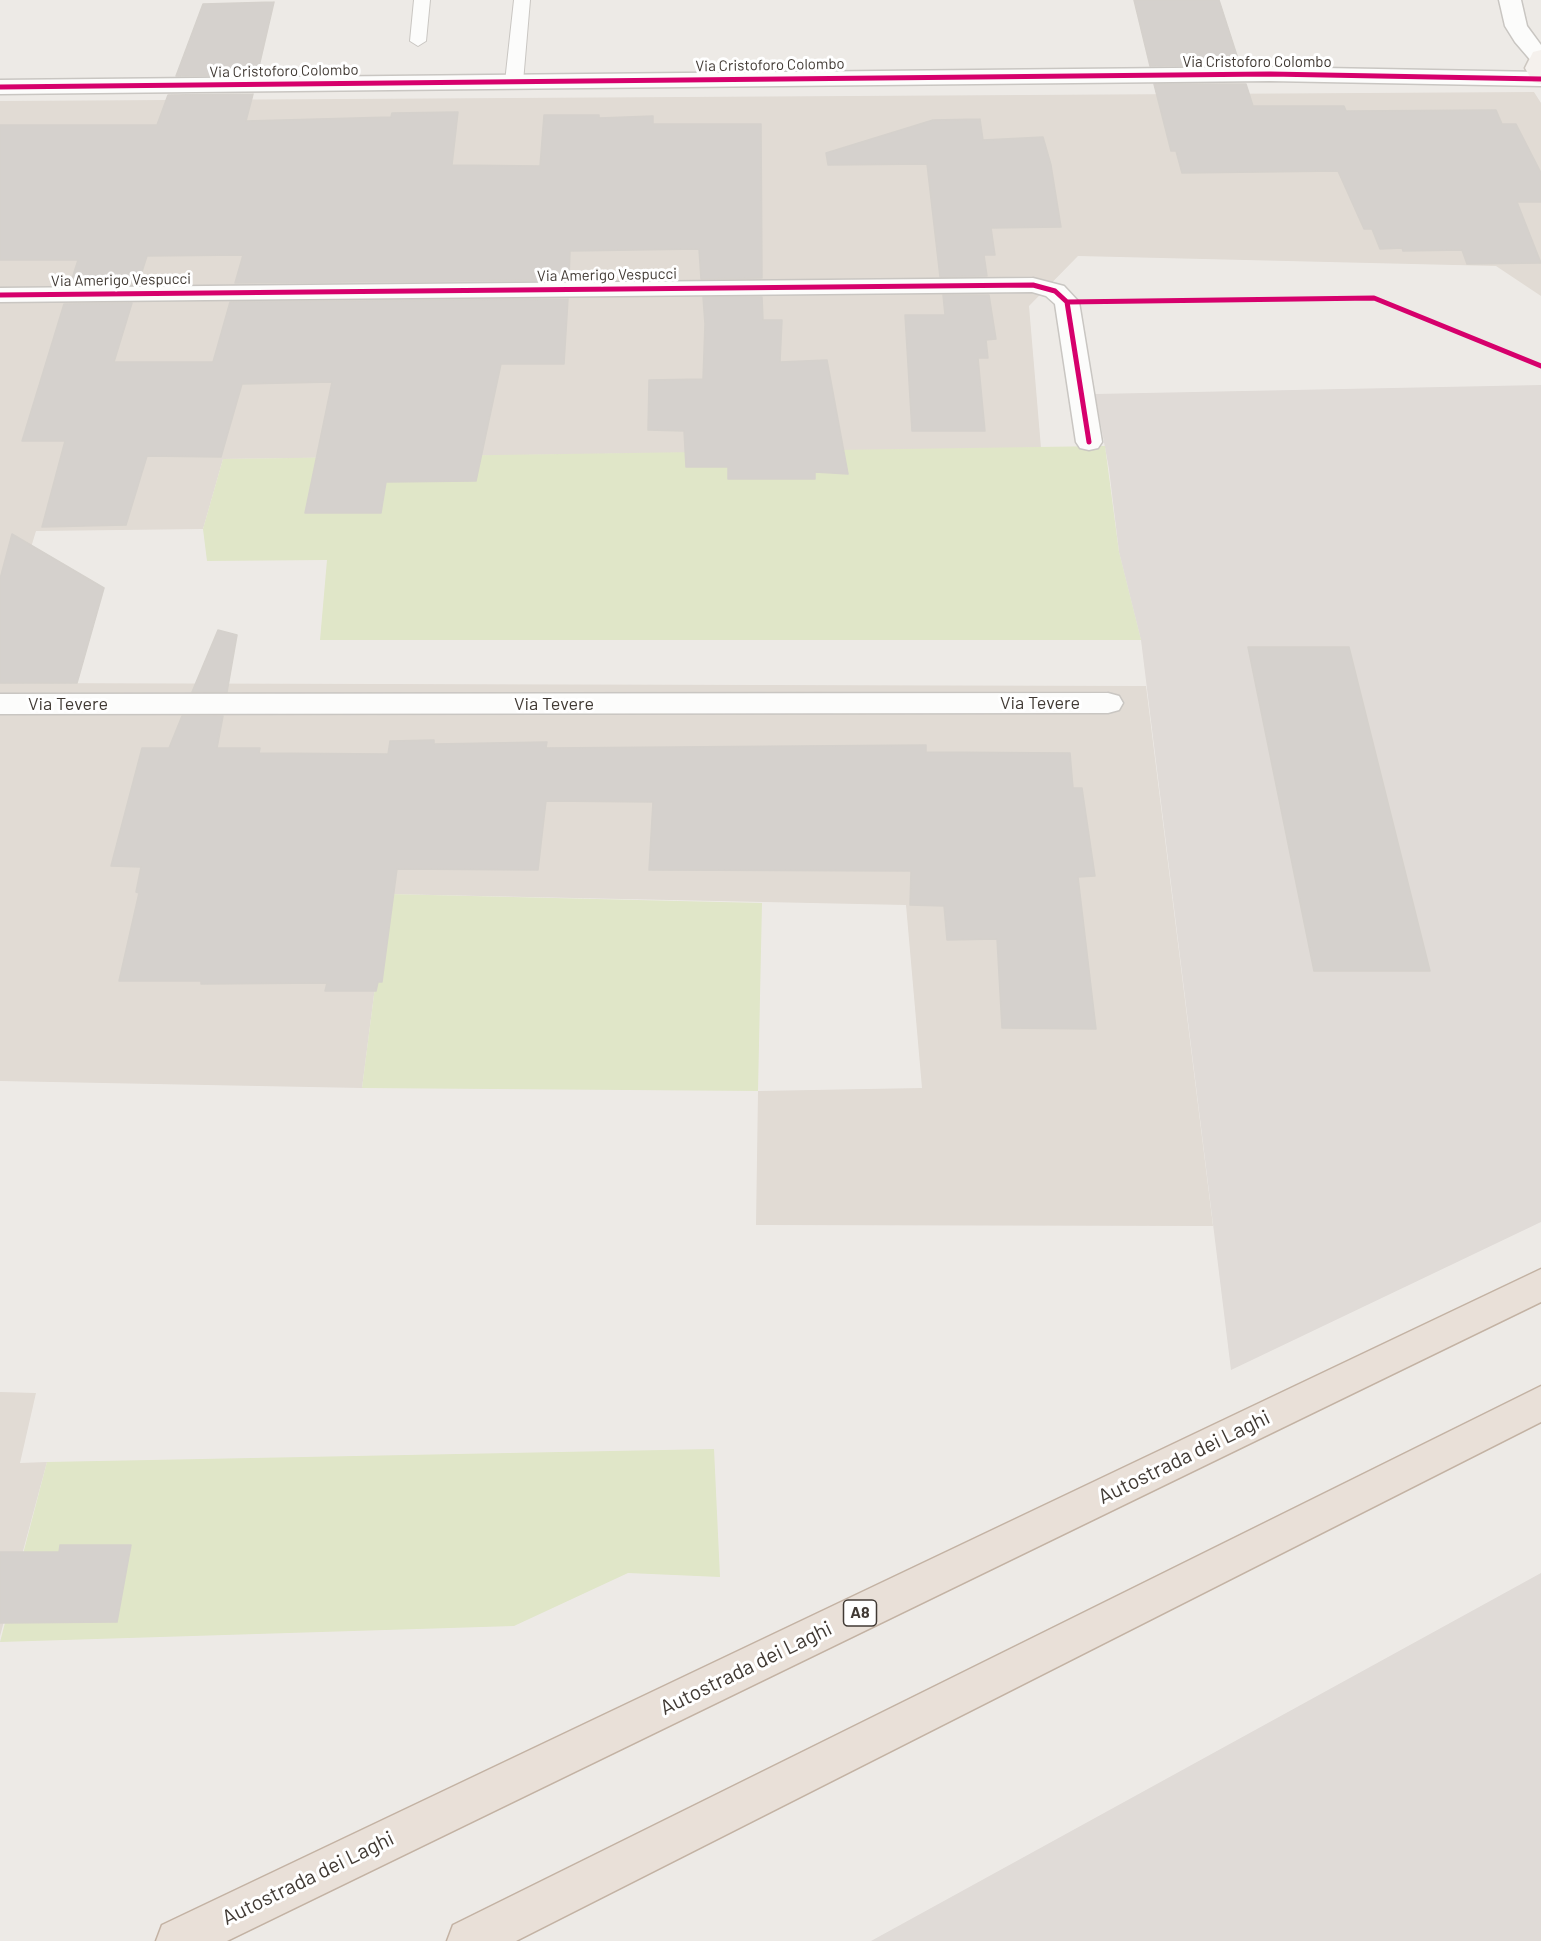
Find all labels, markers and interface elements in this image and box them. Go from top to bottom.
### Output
street label: Via Cristoforo Colombo [1182,53,1332,71]
street label: Via Cristoforo Colombo [695,55,845,75]
street label: Via Cristoforo Colombo [209,61,359,81]
street label: Via Amerigo Vespucci [537,265,677,285]
street label: Via Amerigo Vespucci [51,270,191,290]
street label: Via Tevere [1000,692,1080,714]
street label: Via Tevere [28,693,108,715]
street label: Via Tevere [514,693,594,715]
street label: Autostrada dei Laghi [1094,1404,1274,1510]
road number: A8 [844,1600,876,1626]
street label: Autostrada dei Laghi [656,1615,836,1721]
street label: Autostrada dei Laghi [218,1825,398,1931]

